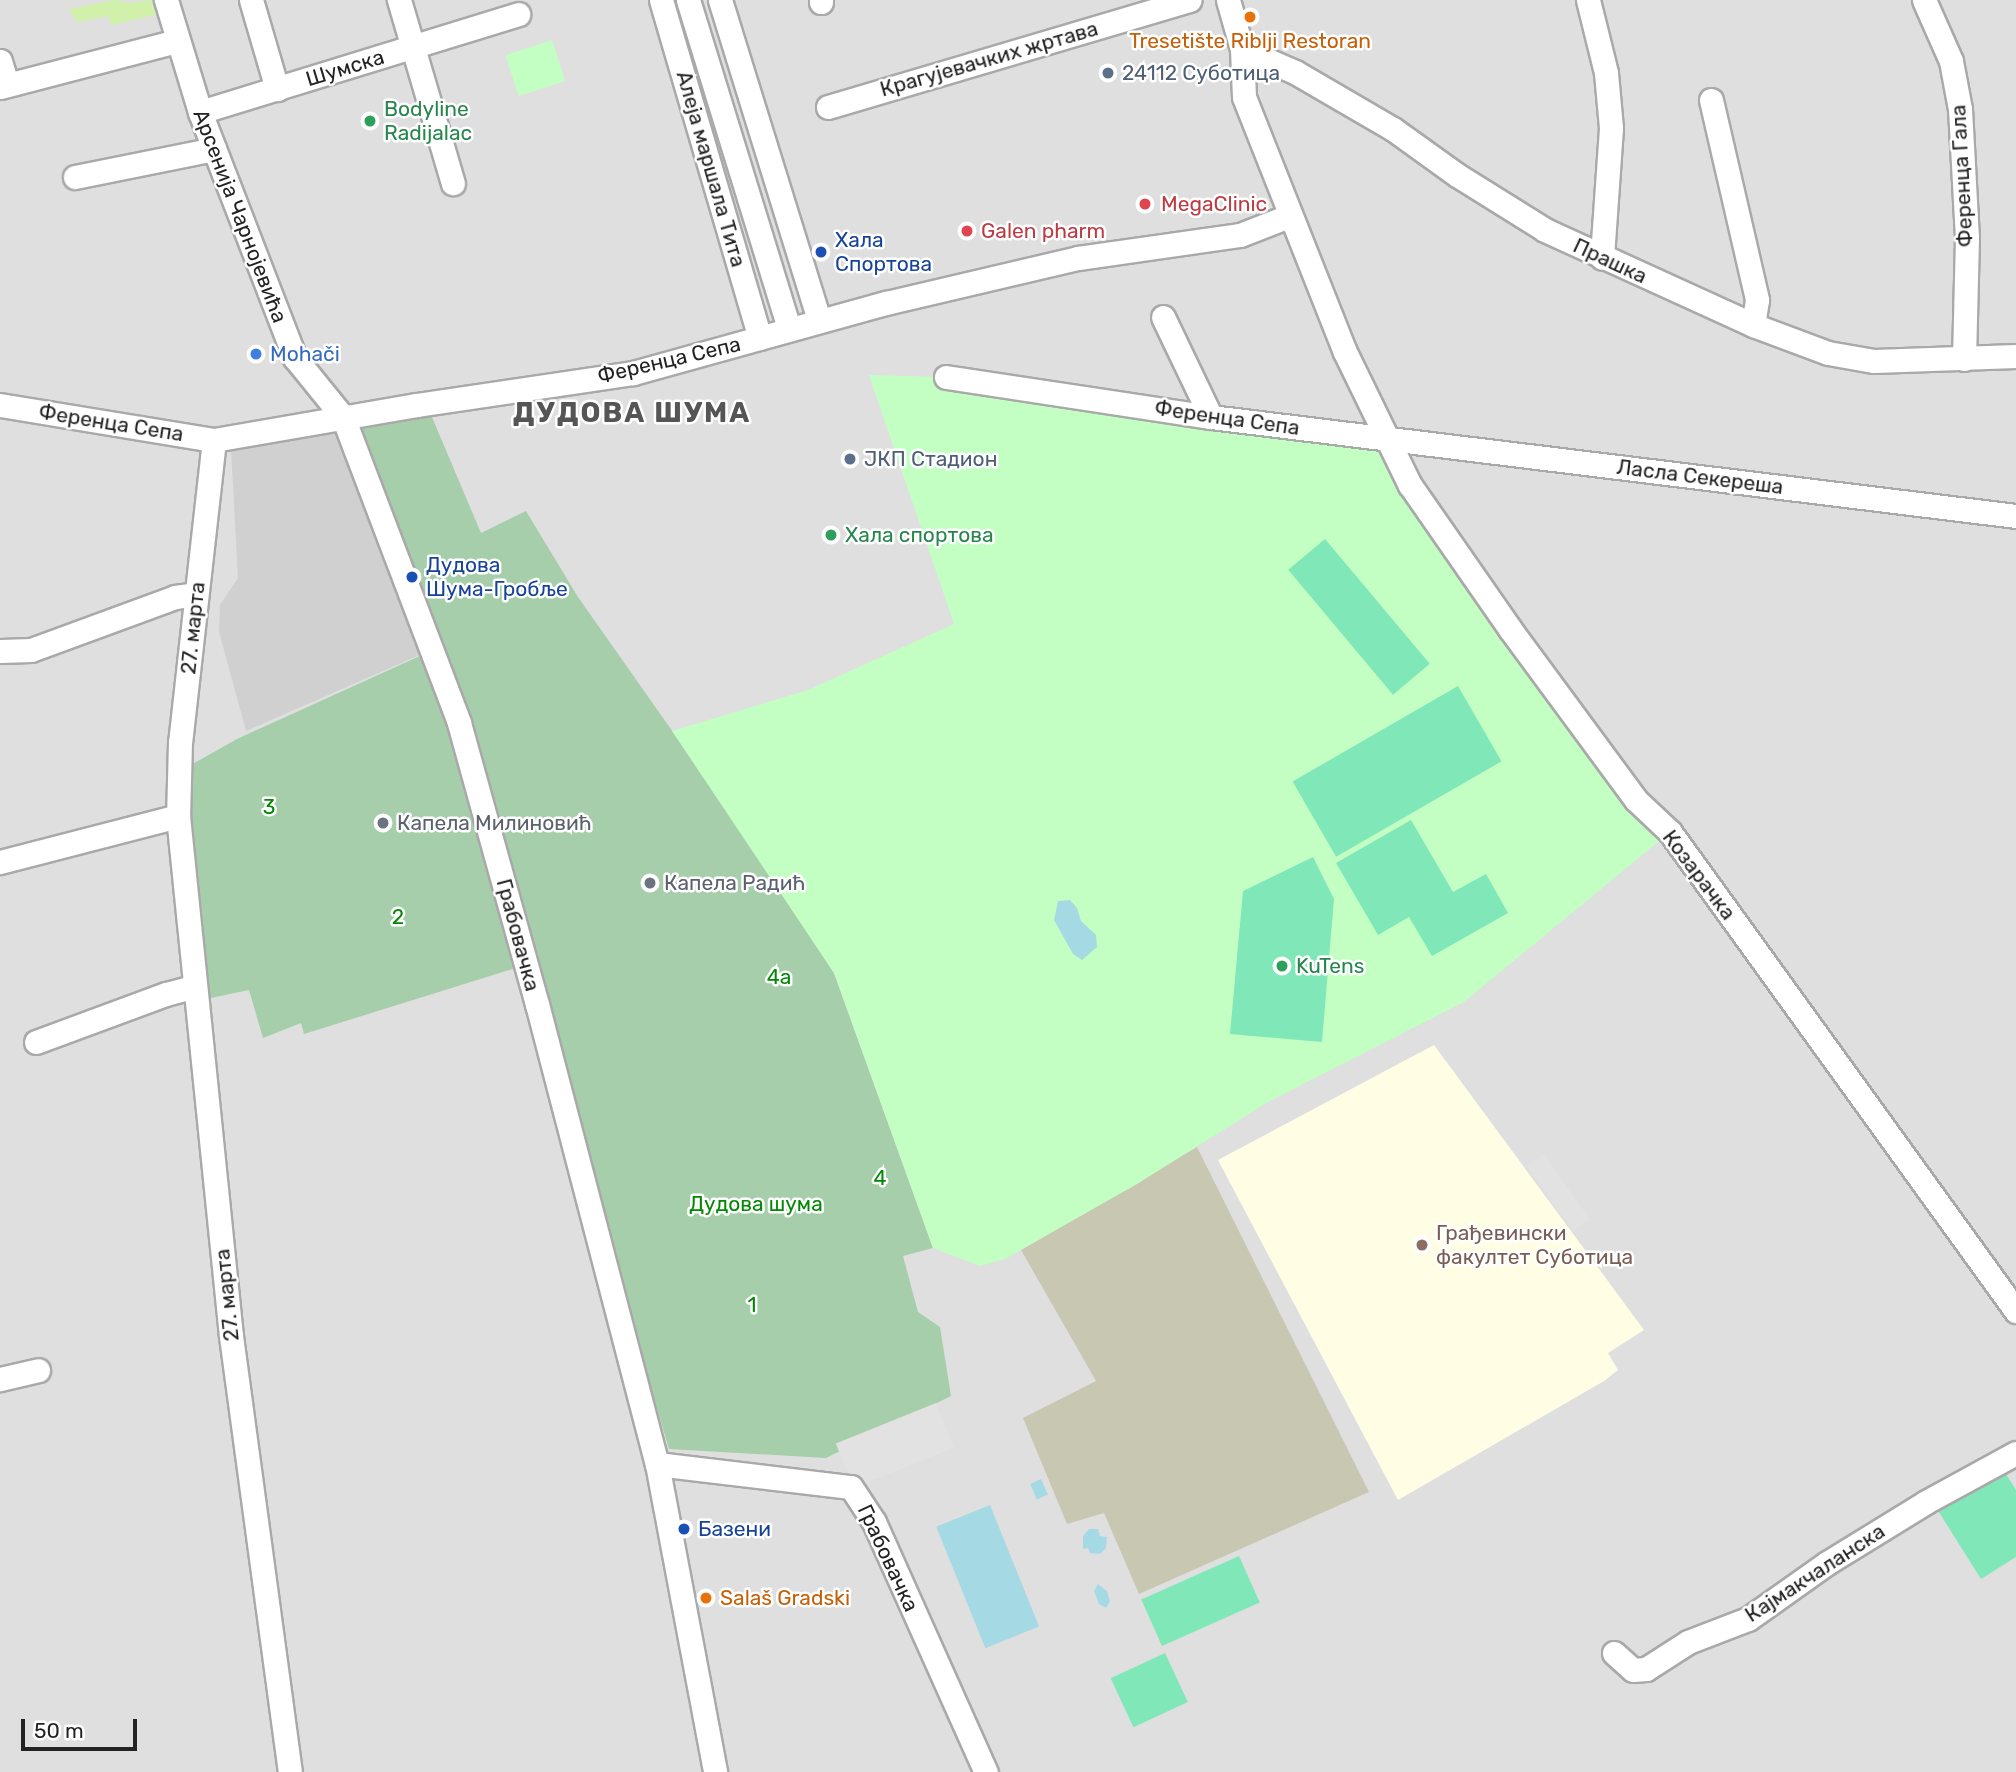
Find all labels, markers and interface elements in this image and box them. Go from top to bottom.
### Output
marker: Tresetište Riblji Restoran [1242,9,1258,25]
street label: Крагујевачких жртава [877,16,1101,102]
place label: Tresetište Riblji Restoran [1129,28,1371,54]
street label: Шумска [303,44,387,92]
place label: 24112 Суботица [1122,60,1280,86]
marker: 24112 Суботица [1100,65,1116,81]
street label: Алеја маршала Тита [671,68,751,270]
place label: Bodyline Radijalac [384,96,472,146]
street label: Ференца Гала [1946,104,1978,248]
street label: Арсенија Чарнојевића [188,106,292,326]
marker: Bodyline Radijalac [362,113,378,129]
place label: MegaClinic [1161,191,1267,217]
marker: MegaClinic [1135,194,1155,214]
place label: Galen pharm [981,218,1105,244]
marker: Galen pharm [959,223,975,239]
place label: Хала Спортова [835,227,932,277]
street label: Прашка [1569,233,1651,289]
marker: Хала Спортова [813,244,829,260]
street label: Ференца Сепа [595,331,743,389]
place label: Mohači [270,341,340,367]
marker: Mohači [248,346,264,362]
street label: Ференца Сепа [1153,395,1301,441]
district label: ДУДОВА ШУМА [514,396,750,430]
street label: Ференца Сепа [37,399,185,447]
place label: ЈКП Стадион [864,446,997,472]
marker: ЈКП Стадион [842,451,858,467]
street label: Ласла Секереша [1615,454,1785,500]
place label: Хала спортова [845,522,994,548]
marker: Хала спортова [823,527,839,543]
place label: Дудова Шума-Гробље [426,552,568,602]
marker: Дудова Шума-Гробље [404,569,420,585]
street label: 27. марта [176,580,210,676]
park label: 3 [263,794,275,820]
place label: Капела Милиновић [397,810,592,836]
marker: Капела Милиновић [375,815,391,831]
street label: Козарачка [1657,825,1741,925]
place label: Капела Радић [664,870,805,896]
marker: Капела Радић [642,875,658,891]
street label: Грабовачка [491,876,545,994]
park label: 2 [392,904,404,930]
place label: KuTens [1296,953,1364,979]
marker: KuTens [1274,958,1290,974]
park label: 4a [767,964,791,990]
park label: 4 [873,1165,887,1191]
park label: Дудова шума [689,1191,823,1217]
place label: Грађевински факултет Суботица [1436,1220,1633,1270]
marker: Грађевински факултет Суботица [1414,1237,1430,1253]
street label: 27. марта [210,1247,244,1343]
park label: 1 [748,1292,756,1318]
street label: Грабовачка [852,1500,924,1616]
place label: Базени [698,1516,771,1542]
street label: Кајмакчаланска [1740,1518,1890,1628]
marker: Базени [676,1521,692,1537]
place label: Salaš Gradski [720,1585,850,1611]
marker: Salaš Gradski [698,1590,714,1606]
scale bar [24,1706,140,1750]
text: 50 m [34,1718,84,1743]

